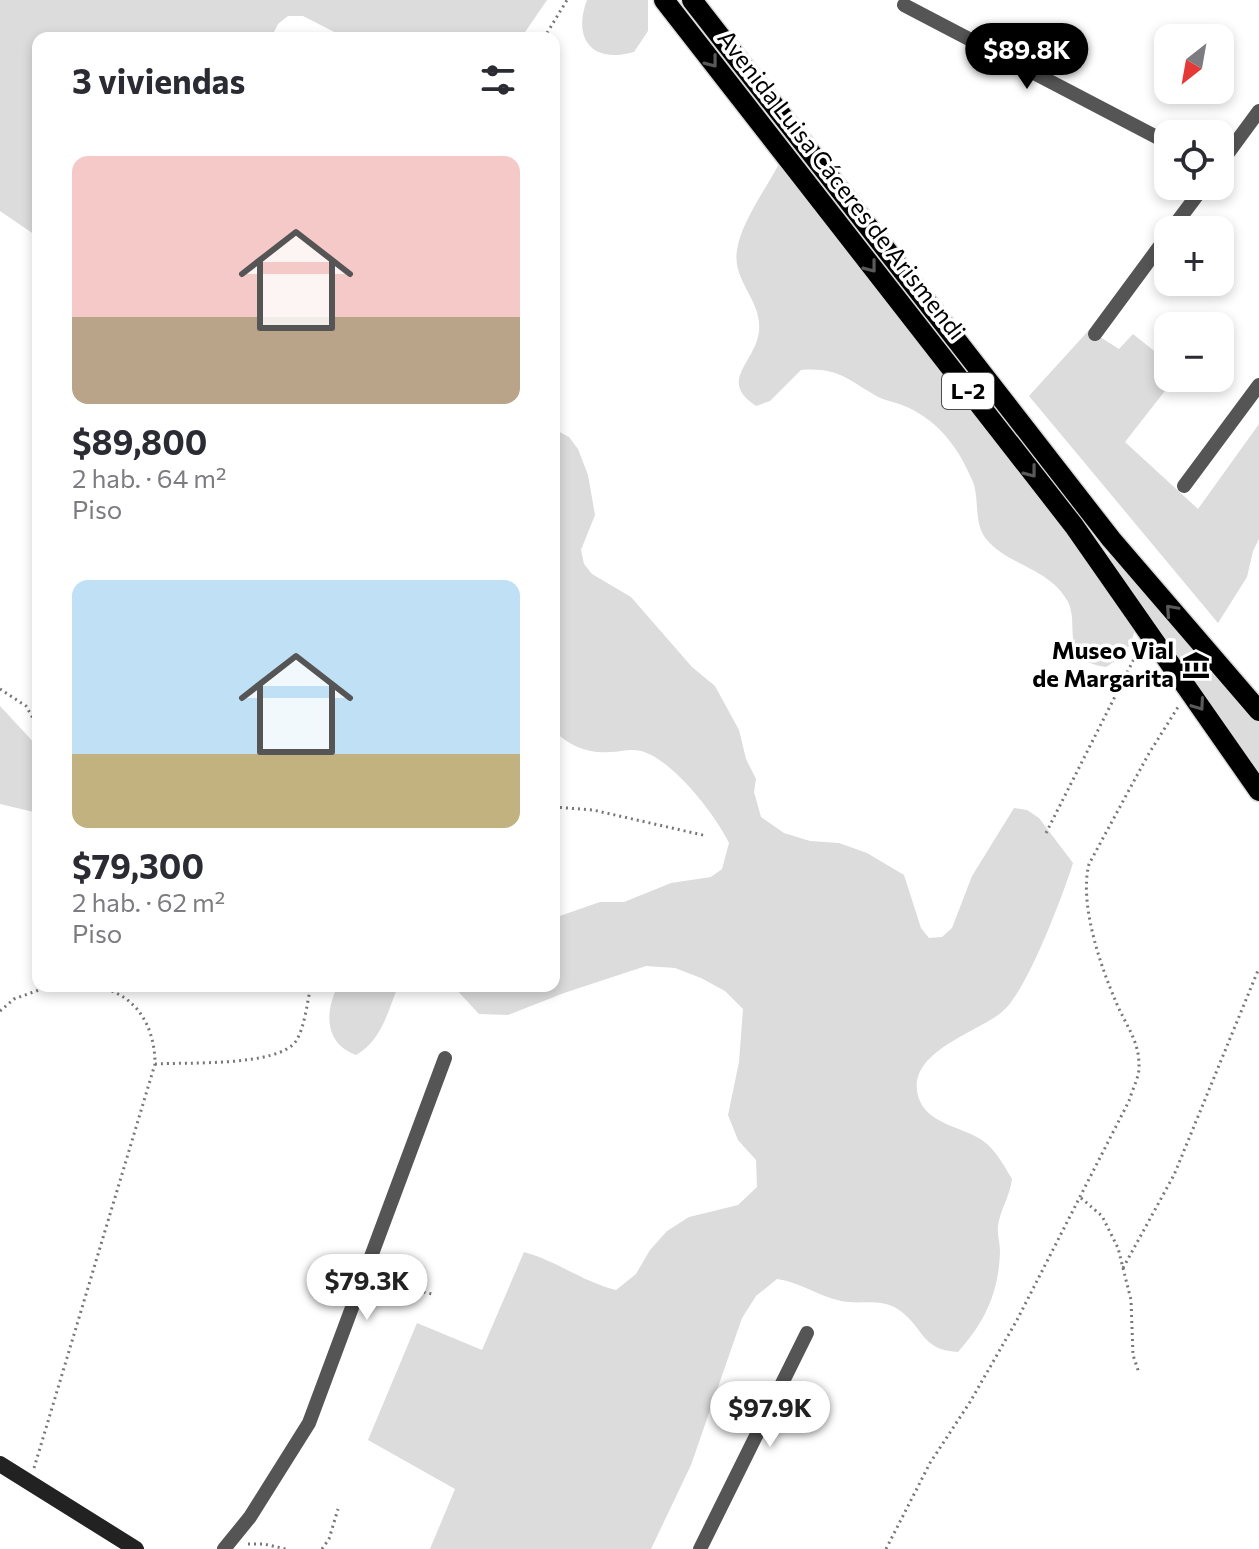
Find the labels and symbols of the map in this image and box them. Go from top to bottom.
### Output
street label: Avenida Luisa Cáceres de Arismendi [712,23,972,345]
pin: $89.8K [962,23,1092,91]
north arrow [1154,24,1234,104]
one-way arrow [702,53,716,67]
one-way arrow [862,258,876,273]
road number: L-2 [942,373,994,409]
one-way arrow [1022,463,1036,478]
one-way arrow [1166,605,1181,620]
place label: Museo Vial de Margarita [1032,635,1174,692]
museum icon: Museo Vial de Margarita [1181,650,1211,680]
one-way arrow [1189,697,1204,711]
pin: $79.3K [302,1254,432,1322]
pin: $97.9K [705,1381,835,1449]

